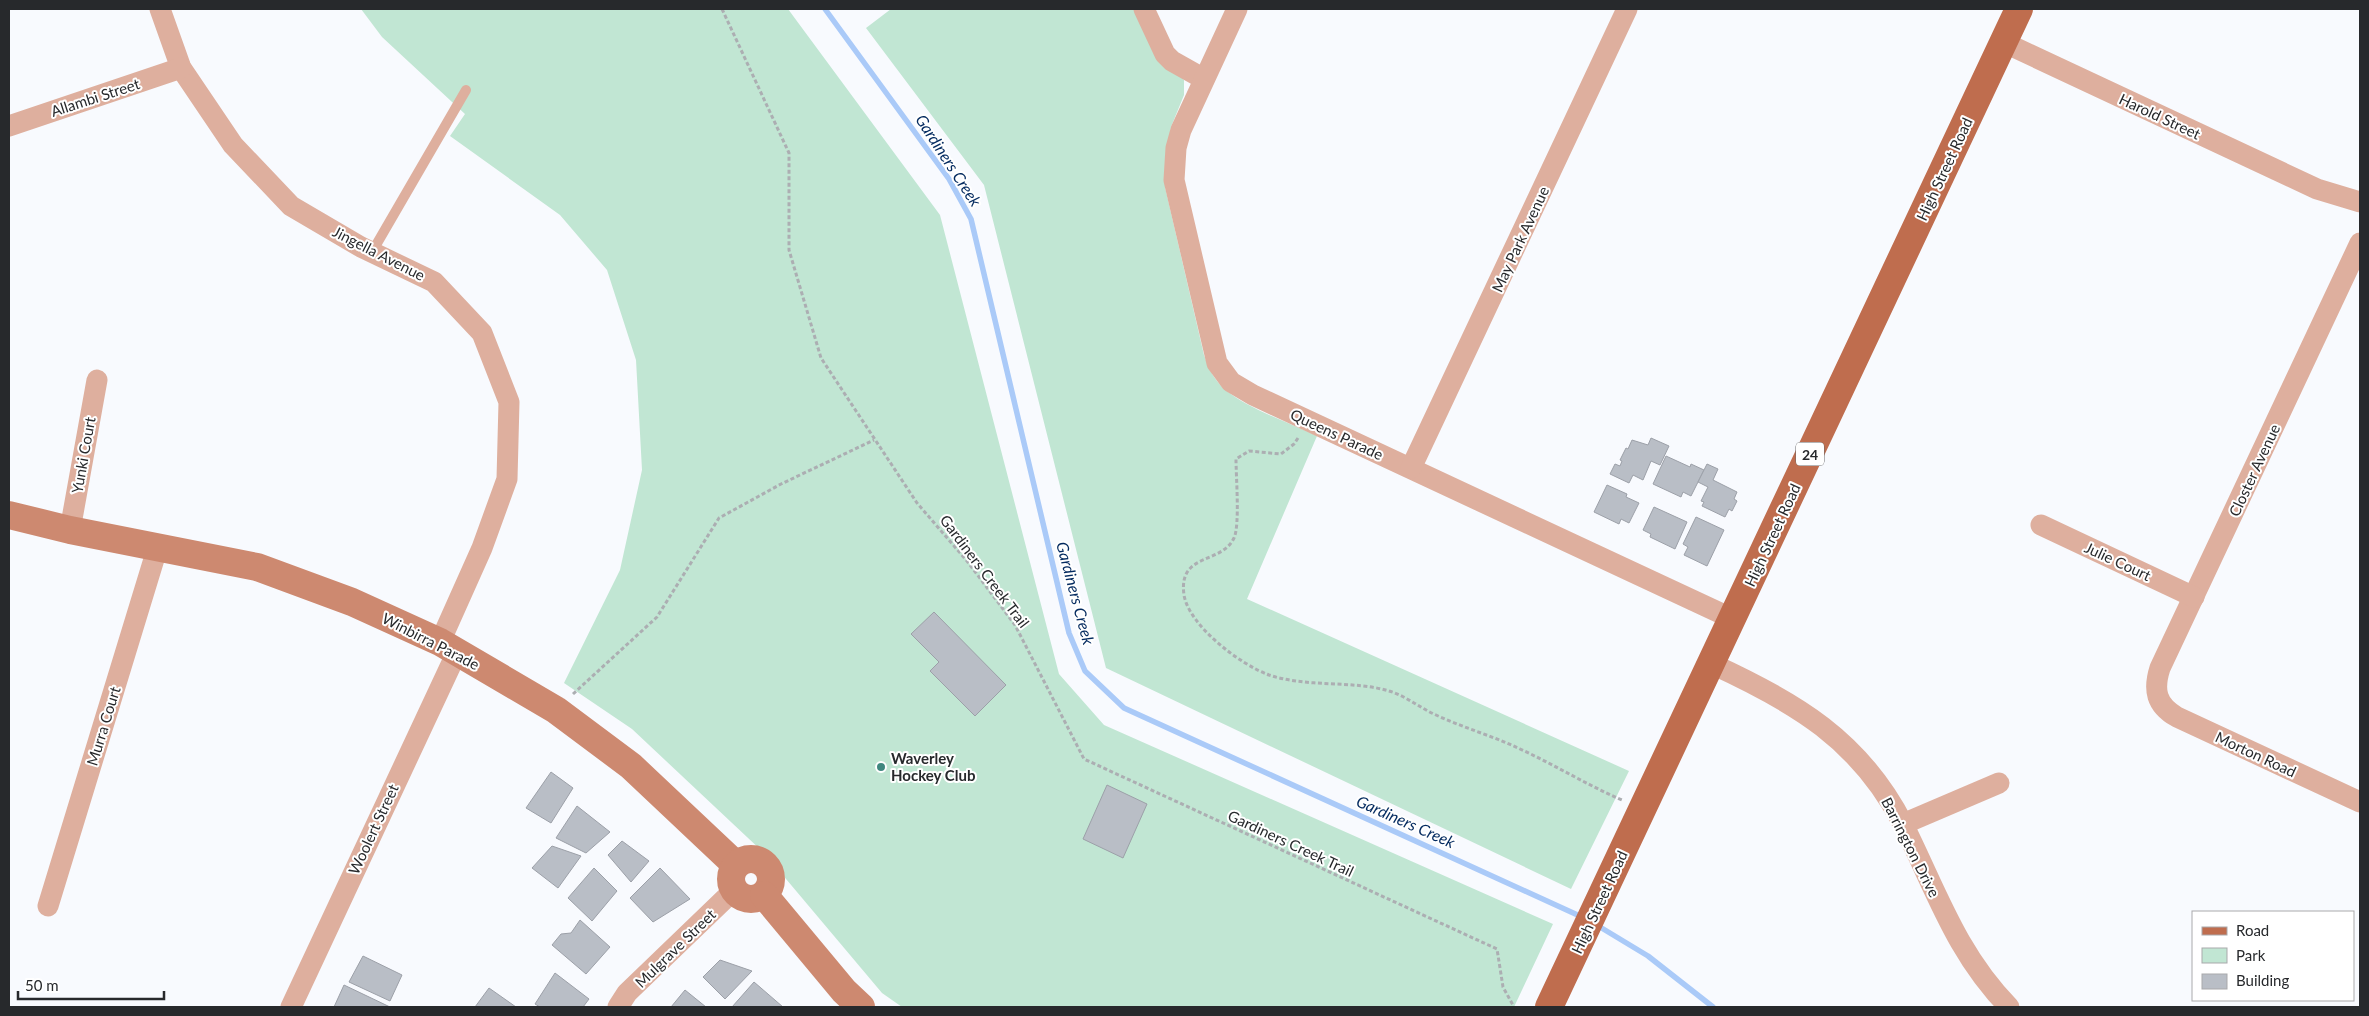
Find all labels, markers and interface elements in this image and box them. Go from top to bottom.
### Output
street label: Allambi Street [48,74,142,120]
street label: Harold Street [2116,89,2204,143]
water label: Gardiners Creek [912,110,986,210]
street label: High Street Road [1912,115,1976,223]
street label: May Park Avenue [1488,183,1552,295]
street label: Jingella Avenue [330,222,428,284]
street label: Queens Parade [1288,405,1386,463]
street label: Yunki Court [67,415,99,495]
street label: Closter Avenue [2225,421,2283,519]
road number: 24 [1796,442,1824,466]
street label: High Street Road [1740,481,1804,589]
street label: Gardiners Creek Trail [937,511,1033,631]
street label: Julie Court [2082,538,2155,584]
water label: Gardiners Creek [1053,539,1099,647]
street label: Winbirra Parade [379,609,483,673]
street label: Murra Court [82,684,124,768]
street label: Morton Road [2213,727,2299,781]
place label: Waverley Hockey Club [891,749,975,784]
marker: Waverley Hockey Club [875,761,887,773]
street label: Woolert Street [344,781,402,877]
water label: Gardiners Creek [1354,791,1459,851]
street label: Barrington Drive [1878,794,1944,900]
street label: Gardiners Creek Trail [1225,806,1357,880]
street label: High Street Road [1567,848,1631,956]
street label: Mulgrave Street [631,905,719,991]
legend [2192,911,2354,1001]
text: Road [2236,921,2269,939]
text: Park [2236,946,2266,964]
scale bar [18,968,164,1000]
text: Building [2236,971,2289,989]
text: 50 m [25,976,59,994]

